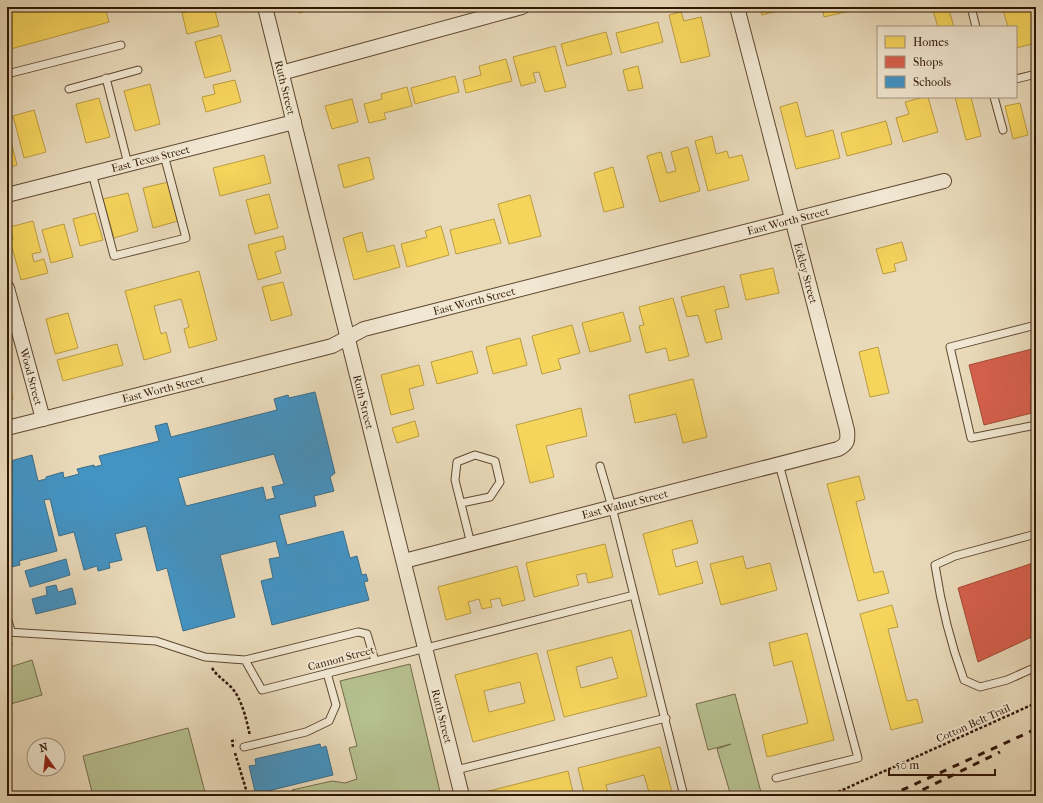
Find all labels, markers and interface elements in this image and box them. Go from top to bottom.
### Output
legend [877,26,1017,98]
text: Homes [913,35,949,49]
text: Shops [913,55,943,69]
street label: Ruth Street [272,59,298,116]
text: Schools [913,75,952,89]
street label: East Texas Street [110,143,191,175]
street label: East Worth Street [746,205,831,238]
street label: Eckley Street [791,241,820,305]
street label: East Worth Street [432,285,517,318]
street label: Wood Street [17,346,45,407]
street label: East Worth Street [121,372,206,406]
street label: Ruth Street [350,373,376,431]
street label: East Walnut Street [581,487,669,522]
street label: Cannon Street [306,643,376,674]
street label: Ruth Street [429,688,455,745]
street label: Cotton Belt Trail [934,701,1012,746]
north arrow [26,737,66,777]
text: N [38,740,50,755]
scale bar [889,751,995,777]
text: 50 m [895,758,919,772]

